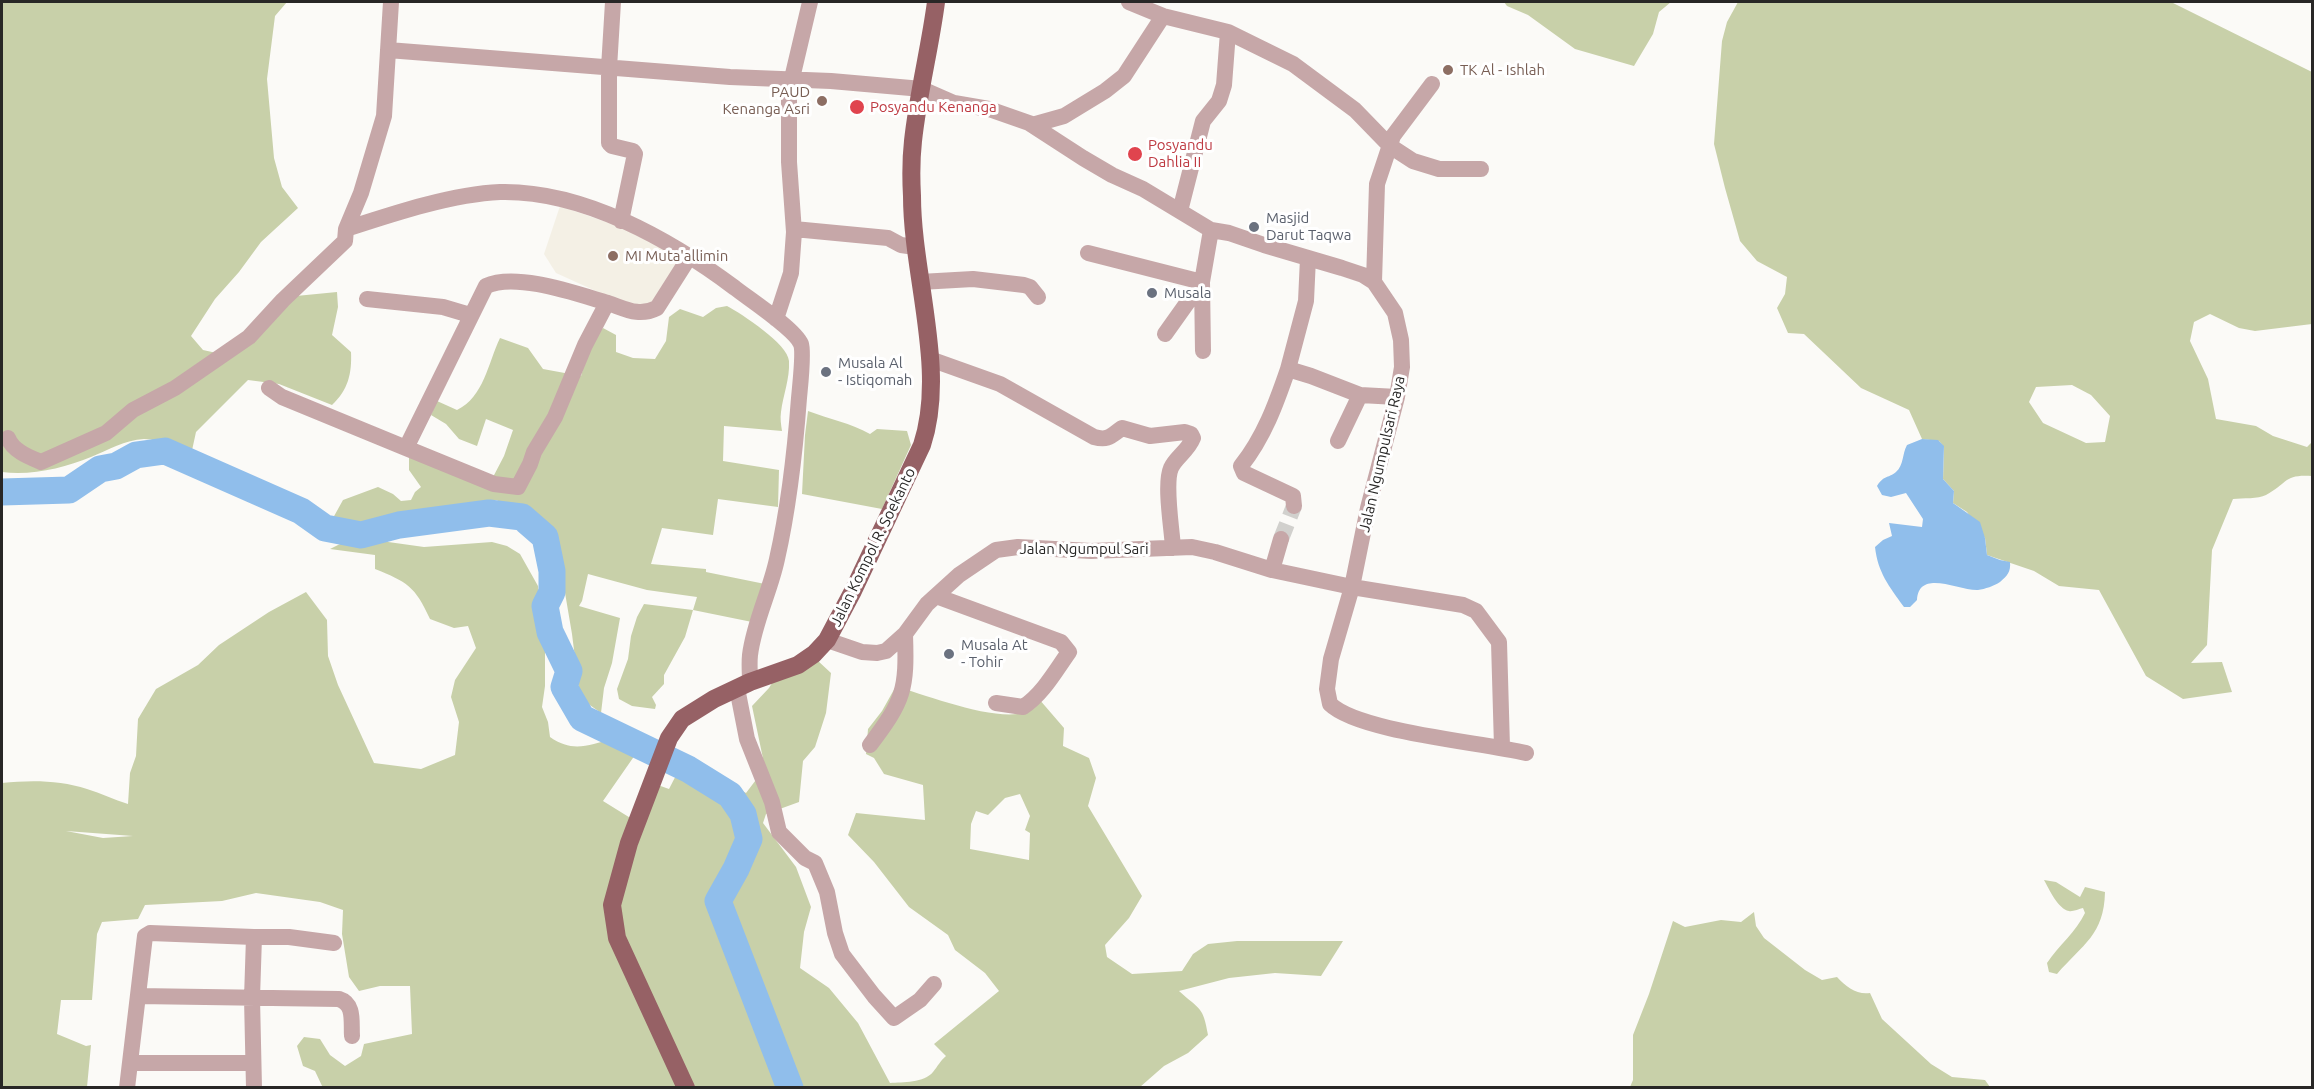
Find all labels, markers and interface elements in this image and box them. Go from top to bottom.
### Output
place label: TK Al - Ishlah [1460,61,1545,79]
marker: TK Al - Ishlah [1441,63,1455,77]
place label: PAUD Kenanga Asri [722,83,810,118]
marker: PAUD Kenanga Asri [815,94,829,108]
marker: Posyandu Kenanga [848,98,866,116]
place label: Posyandu Kenanga [870,98,997,116]
place label: Posyandu Dahlia II [1148,136,1213,171]
marker: Posyandu Dahlia II [1126,145,1144,163]
place label: Masjid Darut Taqwa [1266,209,1351,244]
marker: Masjid Darut Taqwa [1247,220,1261,234]
place label: MI Muta'allimin [625,247,728,265]
marker: MI Muta'allimin [606,249,620,263]
place label: Musala [1164,284,1211,302]
marker: Musala [1145,286,1159,300]
place label: Musala Al - Istiqomah [838,354,912,389]
marker: Musala Al - Istiqomah [819,365,833,379]
street label: Jalan Ngumpulsari Raya [1355,374,1409,534]
street label: Jalan Kompol R. Soekanto [827,465,919,629]
street label: Jalan Ngumpul Sari [1019,540,1149,558]
place label: Musala At - Tohir [961,636,1028,671]
marker: Musala At - Tohir [942,647,956,661]

